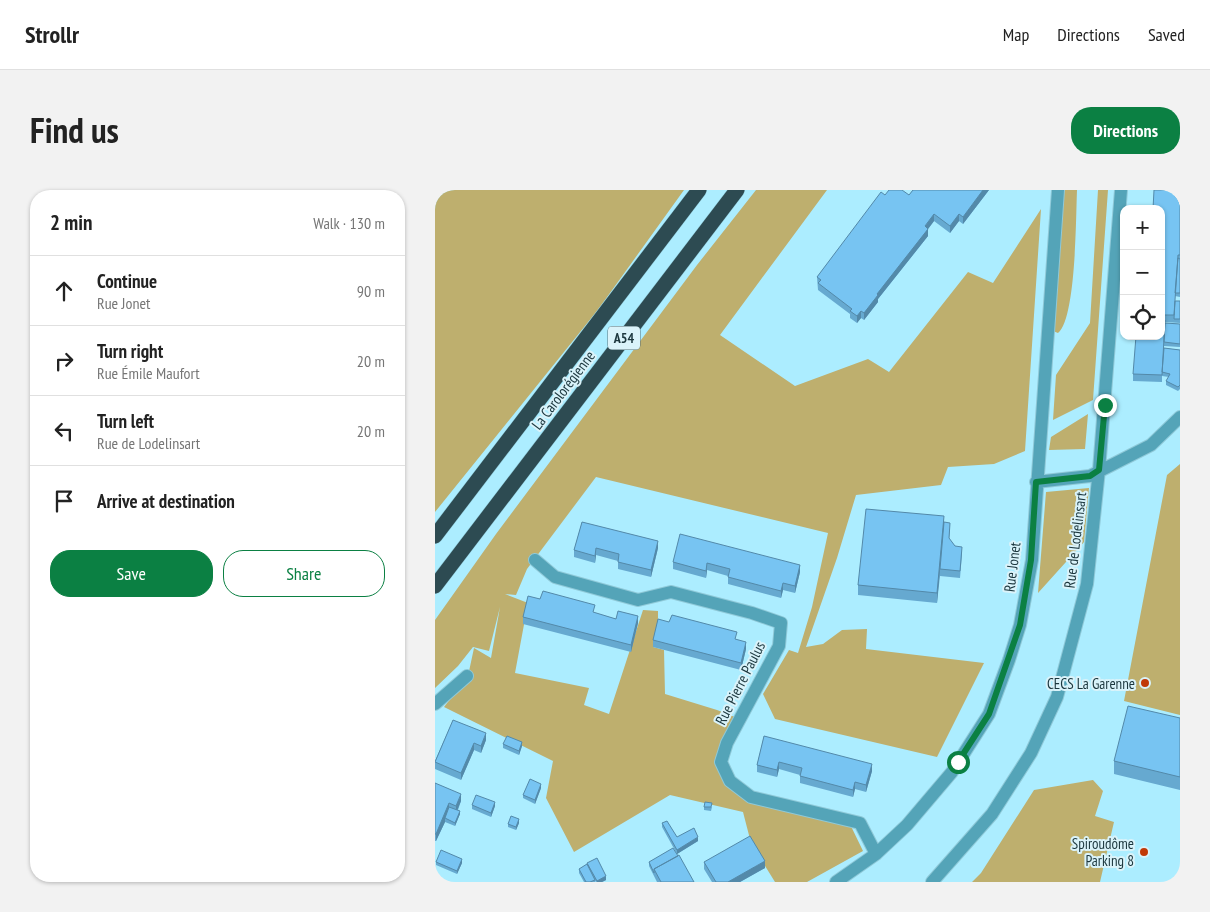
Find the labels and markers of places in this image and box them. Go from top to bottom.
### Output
place label: CECS La Garenne [1047,674,1135,693]
marker: CECS La Garenne [1139,677,1151,689]
place label: Spiroudôme Parking 8 [1072,834,1134,870]
marker: Spiroudôme Parking 8 [1138,846,1150,858]

